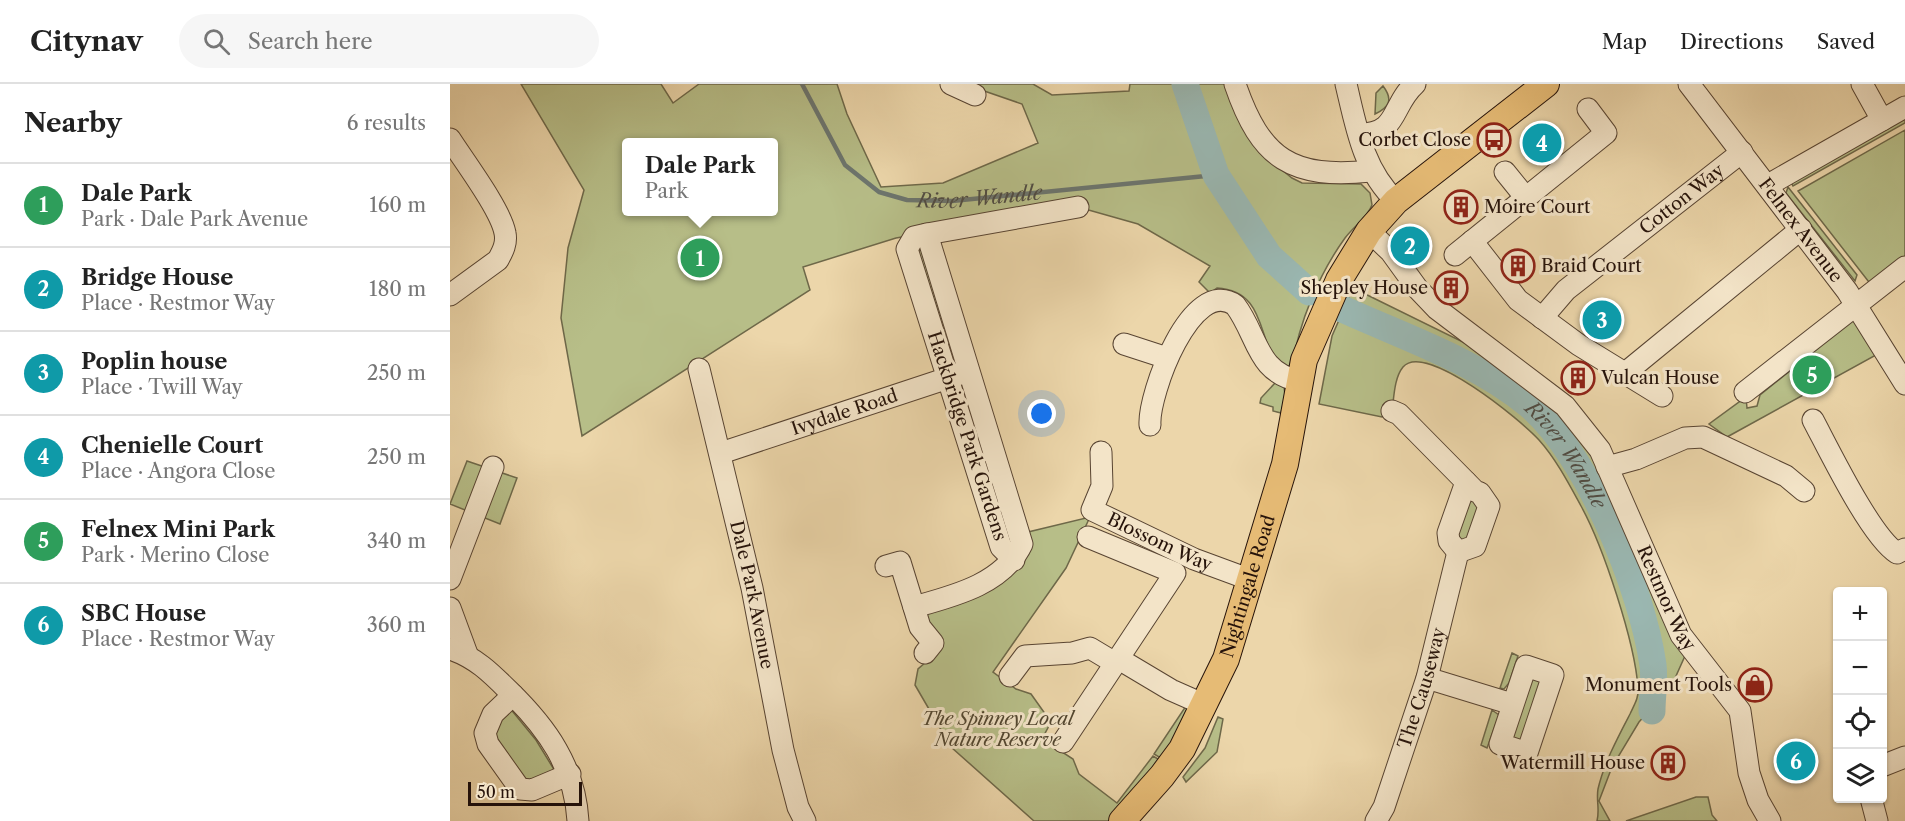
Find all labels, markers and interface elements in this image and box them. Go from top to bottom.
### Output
search box [179,14,599,68]
text: Citynav [30,24,143,58]
icon: search [200,25,233,58]
text: Search here [248,28,372,55]
text: Map [1602,29,1647,54]
text: Directions [1680,29,1784,54]
text: Saved [1817,29,1875,54]
text: Nearby [24,107,122,139]
text: 6 results [347,111,426,135]
pin: 4 [1522,120,1562,166]
bus stop icon: Corbet Close [1476,122,1512,158]
place label: Corbet Close [1358,129,1471,151]
popup [622,138,778,216]
text: Dale Park [645,152,755,179]
street label: Cotton Way [1635,159,1729,239]
street label: Felnex Avenue [1754,174,1847,287]
text: Park [645,179,688,203]
text: Dale Park [81,180,192,207]
water label: River Wandle [915,180,1045,213]
building icon: Moire Court [1443,189,1479,225]
text: 1 [39,193,48,217]
text: 160 m [369,193,426,217]
place label: Moire Court [1484,196,1591,218]
text: Park · Dale Park Avenue [81,207,308,231]
pin: 2 [1390,224,1430,268]
pin: 1 [680,236,720,280]
building icon: Braid Court [1500,248,1536,284]
place label: Braid Court [1541,255,1642,277]
text: Bridge House [81,264,233,291]
building icon: Shepley House [1433,270,1469,306]
text: 2 [38,277,49,301]
text: 180 m [369,277,426,301]
place label: Shepley House [1300,277,1428,299]
text: Place · Restmor Way [81,291,275,315]
pin: 3 [1582,298,1622,342]
street label: Hackbridge Park Gardens [923,329,1011,543]
text: Poplin house [81,348,228,375]
pin: 5 [1792,352,1832,398]
building icon: Vulcan House [1560,360,1596,396]
text: 3 [38,361,49,385]
text: 250 m [367,361,426,385]
place label: Vulcan House [1600,367,1719,389]
text: Place · Twill Way [81,375,243,399]
street label: Ivydale Road [788,384,901,440]
water label: River Wandle [1519,394,1612,514]
your location [1027,399,1056,428]
text: Chenielle Court [81,432,263,459]
text: 4 [38,445,49,469]
text: 250 m [367,445,426,469]
text: Place · Angora Close [81,459,275,483]
street label: Blossom Way [1104,508,1216,576]
street label: Nightingale Road [1216,512,1280,660]
text: Felnex Mini Park [81,516,275,543]
street label: Dale Park Avenue [725,518,778,671]
text: 5 [38,529,49,553]
text: 340 m [367,529,426,553]
street label: Restmor Way [1632,542,1701,656]
text: Park · Merino Close [81,543,269,567]
map controls [1833,587,1887,803]
button: + [1833,587,1887,641]
text: SBC House [81,600,206,627]
text: 6 [38,613,49,637]
text: 360 m [367,613,426,637]
street label: The Causeway [1393,624,1450,751]
text: Place · Restmor Way [81,627,275,651]
button: − [1833,641,1887,695]
shop icon: Monument Tools [1737,667,1773,703]
place label: Monument Tools [1585,674,1732,696]
button: locate [1833,695,1887,749]
park label: The Spinney Local Nature Reserve [922,708,1076,751]
pin: 6 [1776,738,1816,784]
building icon: Watermill House [1650,745,1686,781]
button: layers [1833,749,1887,803]
place label: Watermill House [1500,752,1645,774]
scale bar [468,779,582,806]
text: 50 m [477,782,515,802]

